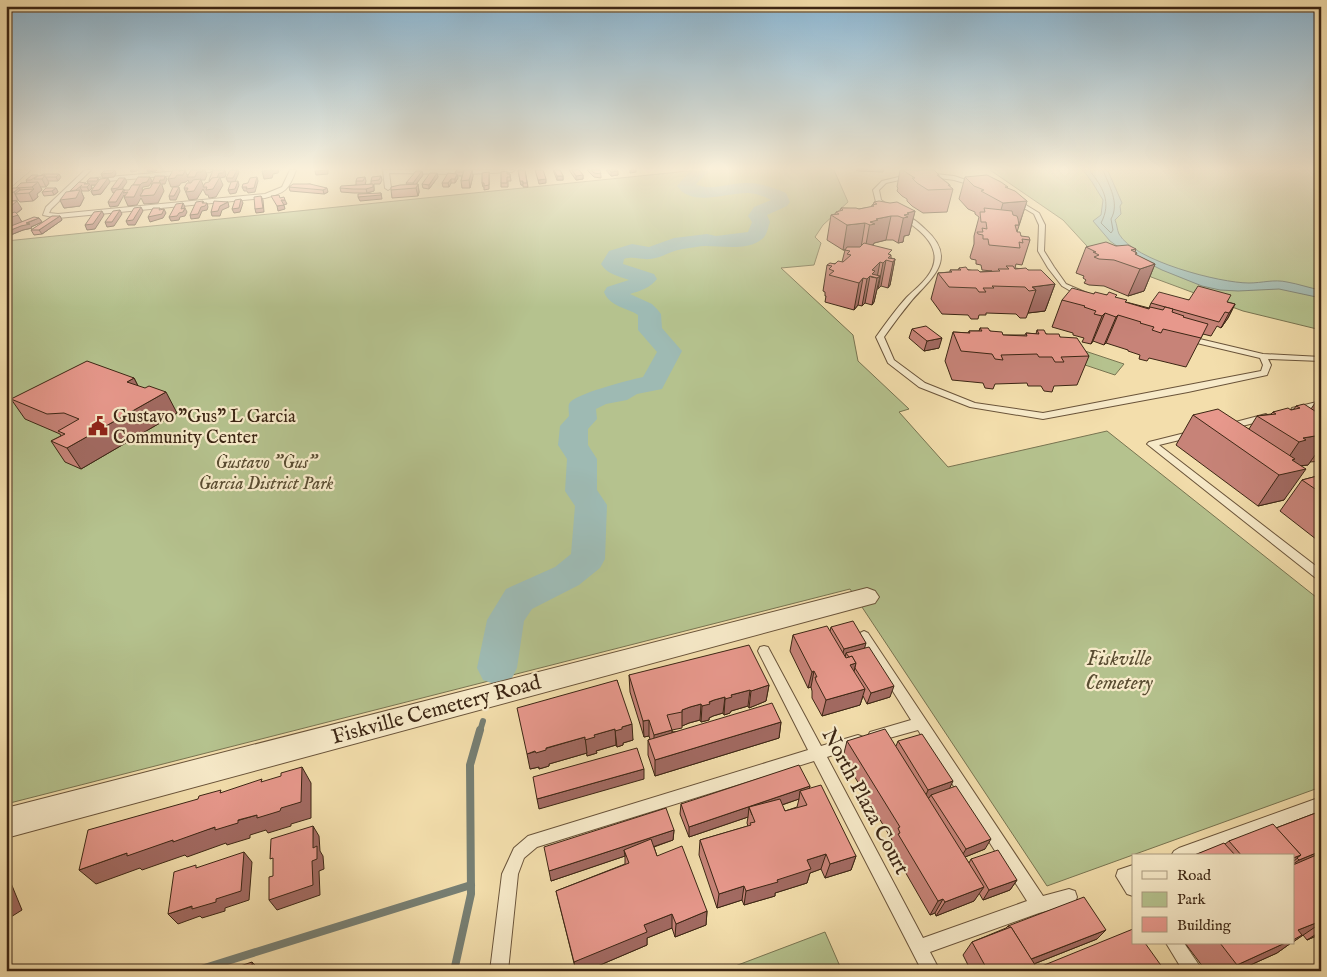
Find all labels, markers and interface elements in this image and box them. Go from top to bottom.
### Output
place label: Gustavo "Gus" L Garcia Community Center [113,406,296,450]
public building icon: Gustavo "Gus" L Garcia Community Center [87,415,109,437]
park label: Gustavo "Gus" Garcia District Park [198,452,334,496]
park label: Fiskville Cemetery [1085,646,1153,697]
street label: Fiskville Cemetery Road [329,669,545,751]
street label: North Plaza Court [815,724,915,880]
legend [1132,854,1294,944]
text: Road [1177,866,1212,885]
text: Park [1177,890,1207,909]
text: Building [1177,916,1232,935]

